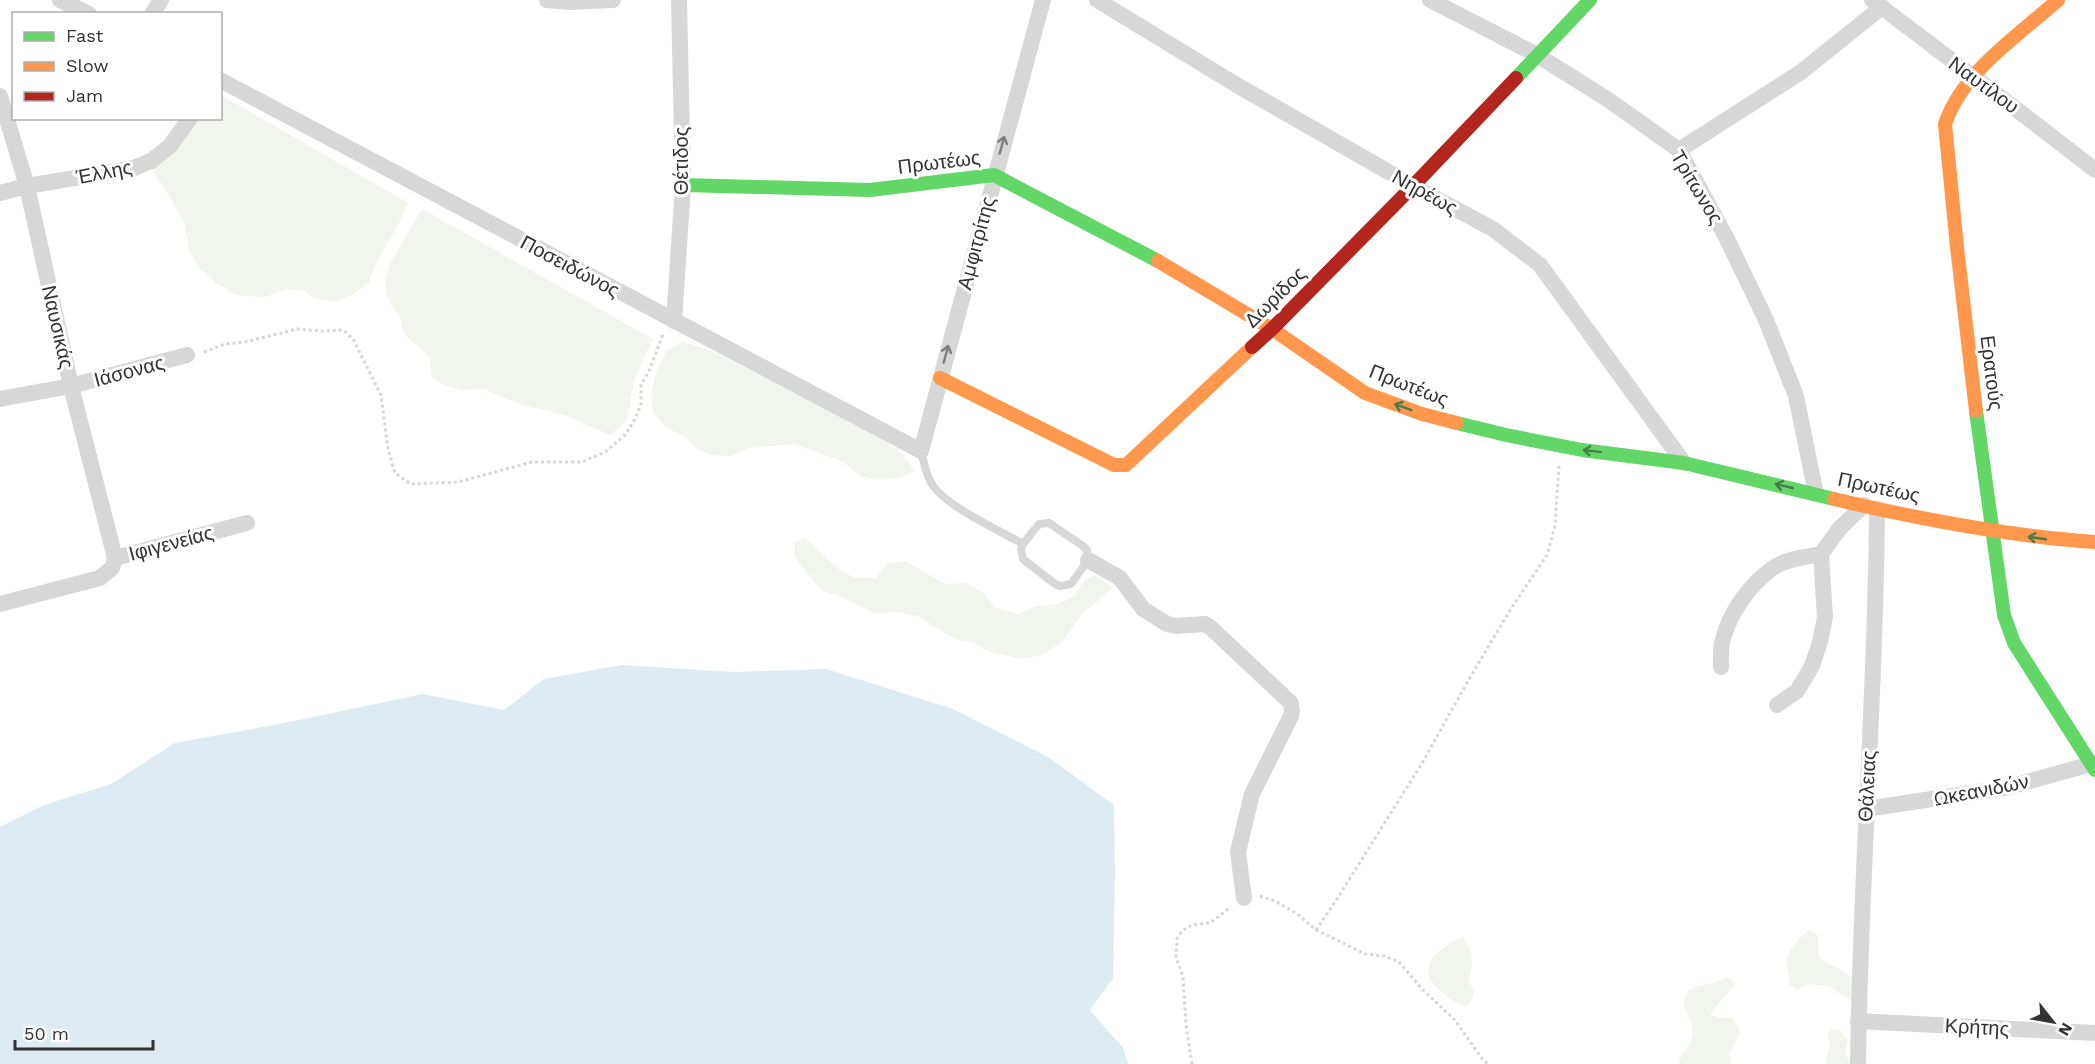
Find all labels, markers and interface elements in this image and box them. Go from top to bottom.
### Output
legend [12,12,222,120]
text: Fast [66,25,104,46]
street label: Ναυτίλου [1944,51,2024,119]
text: Slow [66,55,109,76]
text: Jam [66,85,103,106]
street label: Θέτιδος [669,126,693,195]
one-way arrow [997,136,1009,155]
street label: Πρωτέως [896,145,982,179]
street label: Τρίτωνος [1666,146,1729,229]
street label: Έλλης [73,155,134,189]
street label: Νηρέως [1388,164,1462,220]
street label: Αμφιτρίτης [952,193,1000,292]
street label: Ποσειδώνος [516,230,624,302]
street label: Δωρίδος [1239,261,1311,333]
street label: Ναυσικάς [37,283,79,371]
street label: Ερατούς [1975,334,2009,412]
one-way arrow [941,345,952,364]
street label: Ιάσονας [91,350,167,392]
street label: Πρωτέως [1366,359,1452,411]
one-way arrow [1394,401,1413,412]
one-way arrow [1583,446,1603,457]
street label: Πρωτέως [1836,467,1923,507]
one-way arrow [1775,480,1794,491]
street label: Ιφιγενείας [126,520,216,566]
one-way arrow [2027,532,2047,543]
street label: Θάλειας [1853,749,1881,822]
street label: Ωκεανιδών [1931,769,2031,811]
north arrow [2023,992,2083,1052]
scale bar [15,1013,153,1051]
street label: Κρήτης [1944,1013,2010,1041]
text: N [2054,1019,2077,1039]
text: 50 m [24,1023,69,1044]

